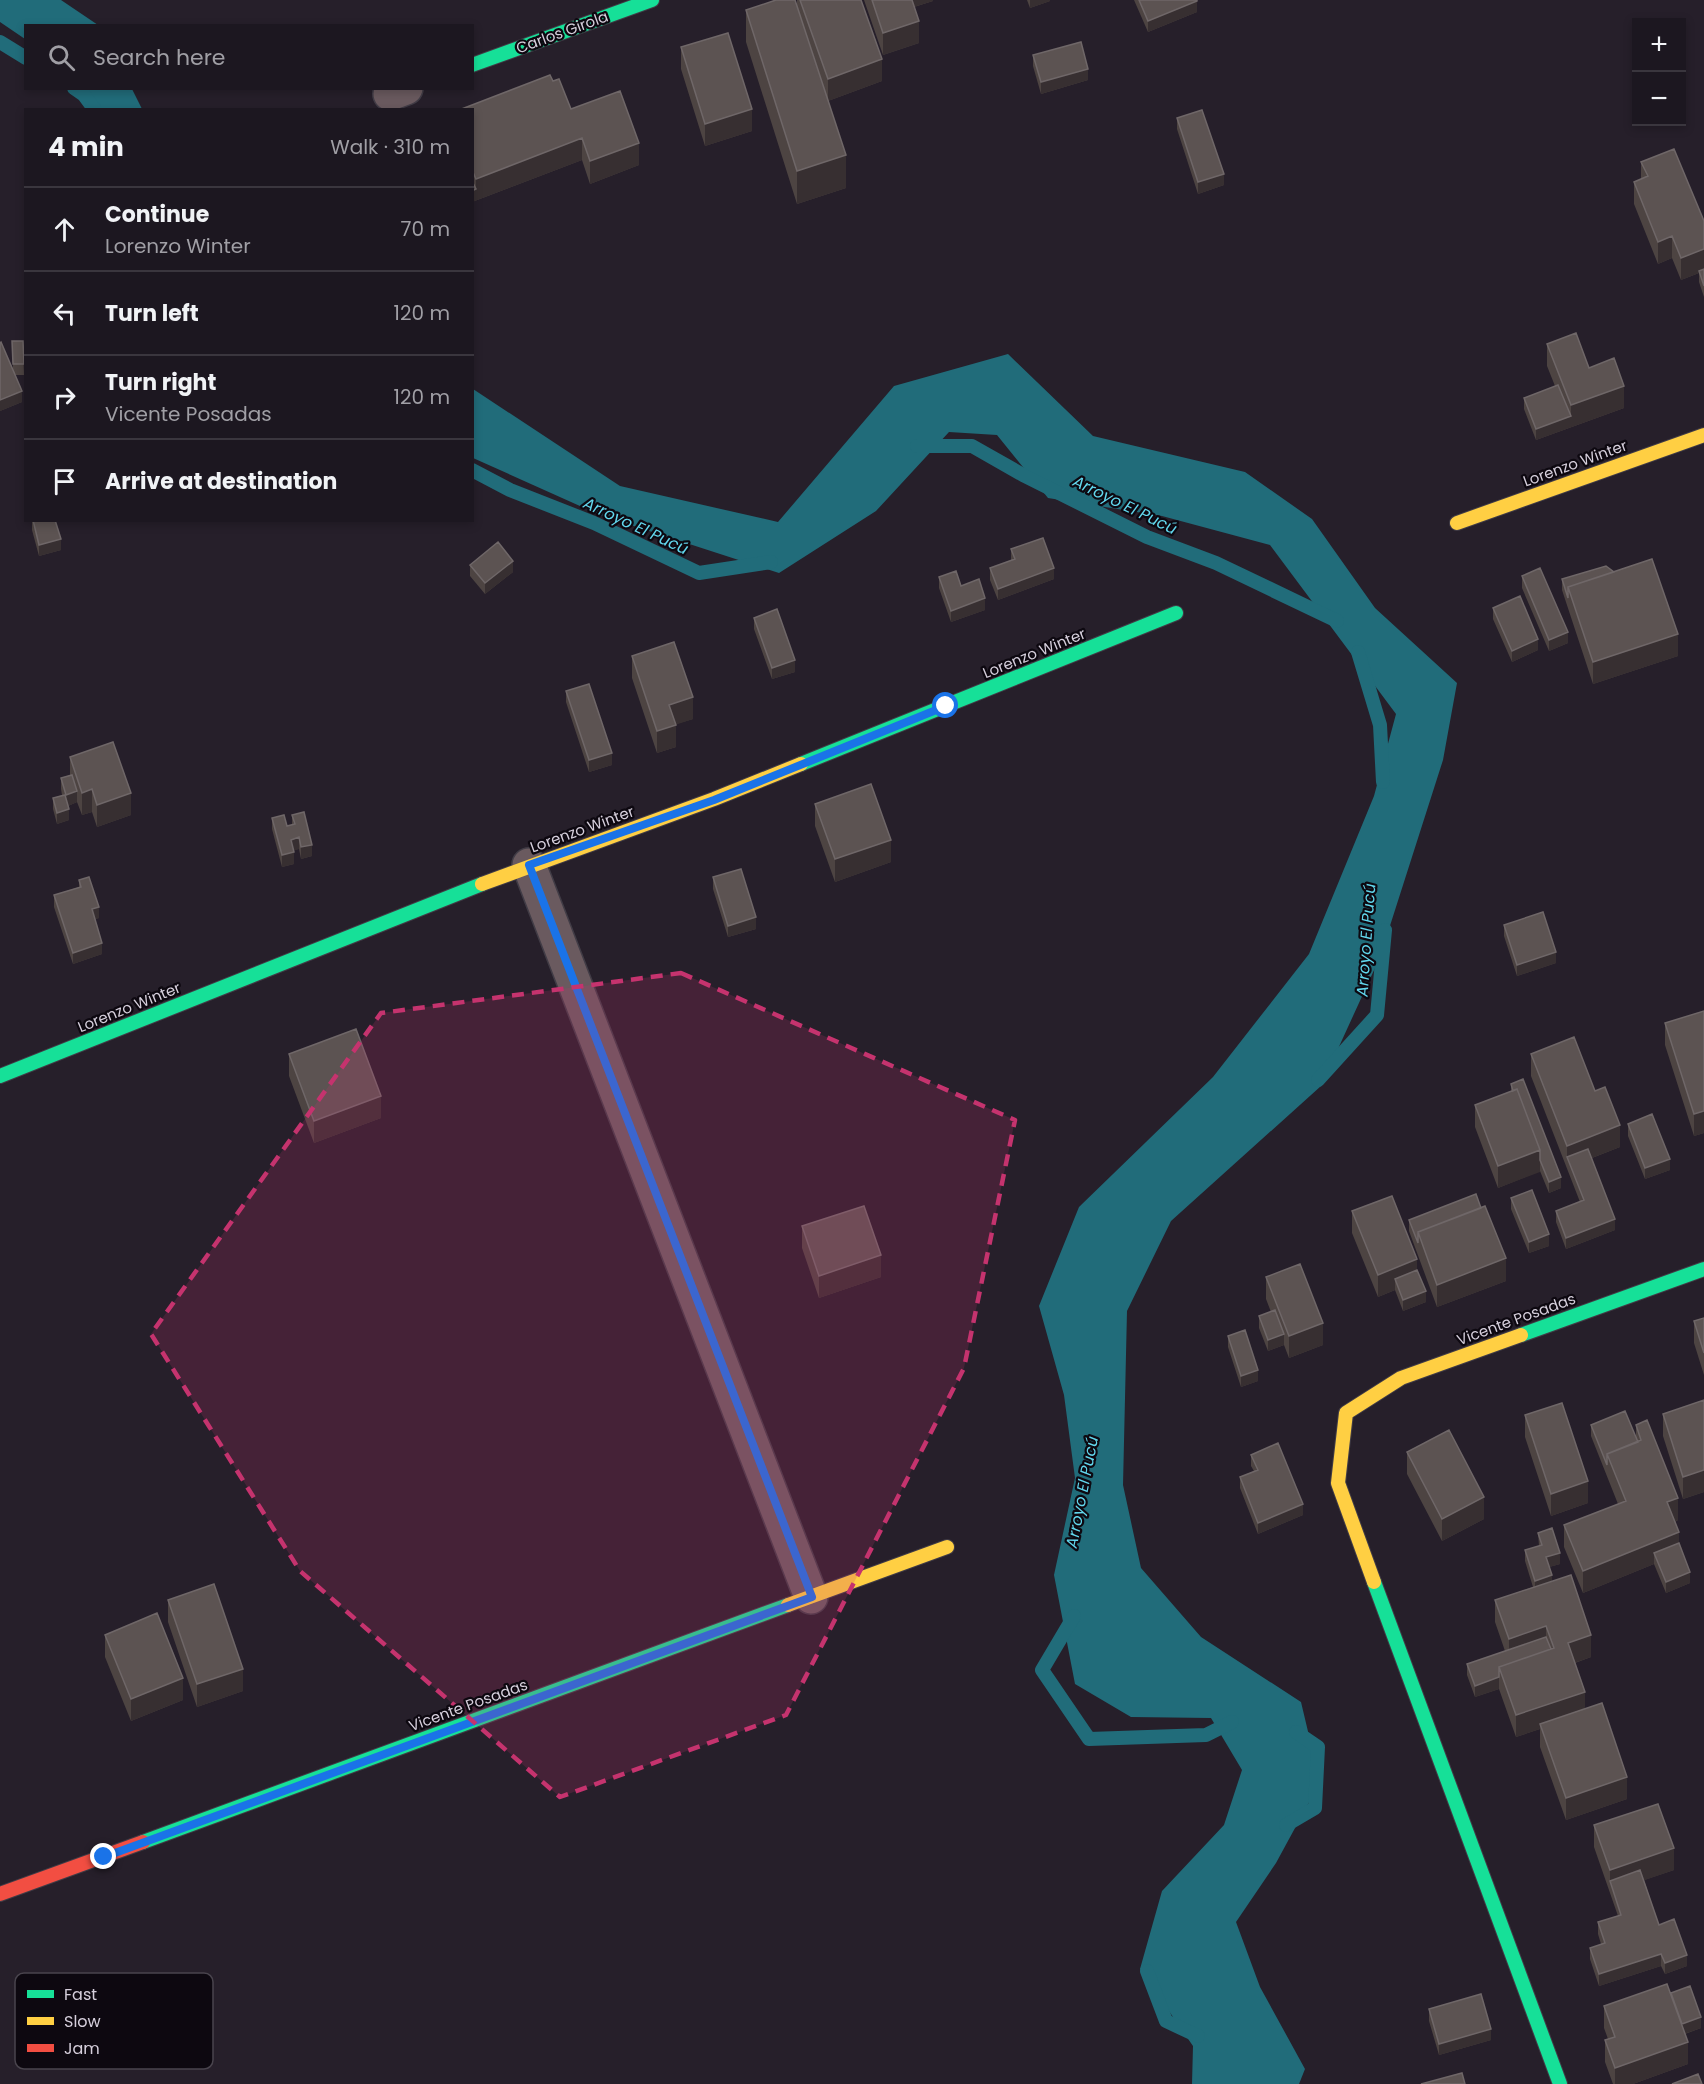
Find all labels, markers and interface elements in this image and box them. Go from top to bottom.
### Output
street label: Carlos Girola [513,6,611,58]
map controls [1632,18,1686,126]
button: + [1632,18,1686,72]
search box [24,24,474,90]
icon: search [45,41,78,74]
text: Search here [93,42,226,73]
button: − [1632,72,1686,126]
text: 4 min [48,129,124,165]
text: Walk · 310 m [330,133,450,161]
text: Continue [105,199,209,230]
icon: ahead [48,213,81,246]
text: 70 m [401,215,450,243]
text: Lorenzo Winter [105,232,251,260]
icon: left [48,297,81,330]
text: Turn left [105,298,199,329]
text: 120 m [394,299,450,327]
text: Turn right [105,367,216,398]
icon: right [48,381,81,414]
text: 120 m [394,383,450,411]
text: Vicente Posadas [105,400,272,428]
street label: Lorenzo Winter [1520,434,1630,492]
icon: arrive [48,465,81,498]
text: Arrive at destination [105,466,337,497]
water label: Arroyo El Pucú [1068,469,1181,540]
water label: Arroyo El Pucú [579,491,692,560]
street label: Lorenzo Winter [979,623,1089,683]
route start [932,692,958,718]
street label: Lorenzo Winter [527,800,637,858]
water label: Arroyo El Pucú [1351,883,1381,998]
street label: Lorenzo Winter [74,977,184,1037]
street label: Vicente Posadas [1454,1288,1578,1350]
water label: Arroyo El Pucú [1060,1434,1104,1551]
street label: Vicente Posadas [406,1674,530,1736]
route end [90,1843,116,1869]
legend [15,1973,213,2069]
text: Fast [64,1983,97,2006]
text: Slow [64,2010,101,2033]
text: Jam [64,2037,100,2060]

